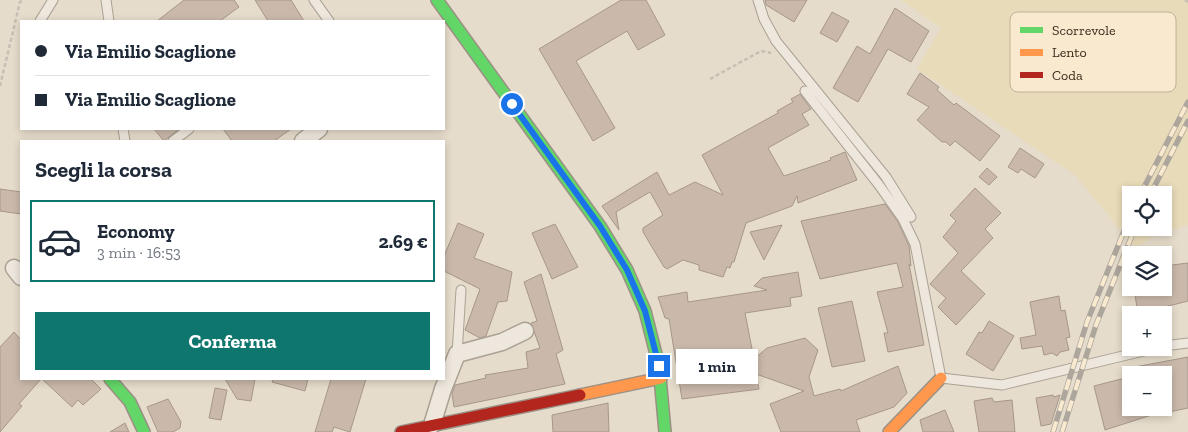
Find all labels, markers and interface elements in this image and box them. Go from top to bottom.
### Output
legend [1010,12,1176,92]
text: Scorrevole [1052,22,1116,39]
text: Via Emilio Scaglione [65,40,236,63]
text: Lento [1052,44,1087,61]
text: Coda [1052,67,1083,84]
text: Via Emilio Scaglione [65,88,236,111]
route start [501,93,523,115]
text: Scegli la corsa [35,156,172,183]
map controls [1122,186,1172,416]
button: locate [1122,186,1172,236]
icon: car [37,219,82,264]
text: Economy [97,220,175,243]
text: 2.69 € [379,230,428,253]
text: 3 min · 16:53 [97,243,181,262]
button: layers [1122,246,1172,296]
button: + [1122,306,1172,356]
button: Conferma [35,312,430,370]
callout: 1 min [676,348,759,384]
route end [648,355,670,377]
text: 1 min [698,357,736,376]
button: − [1122,366,1172,416]

